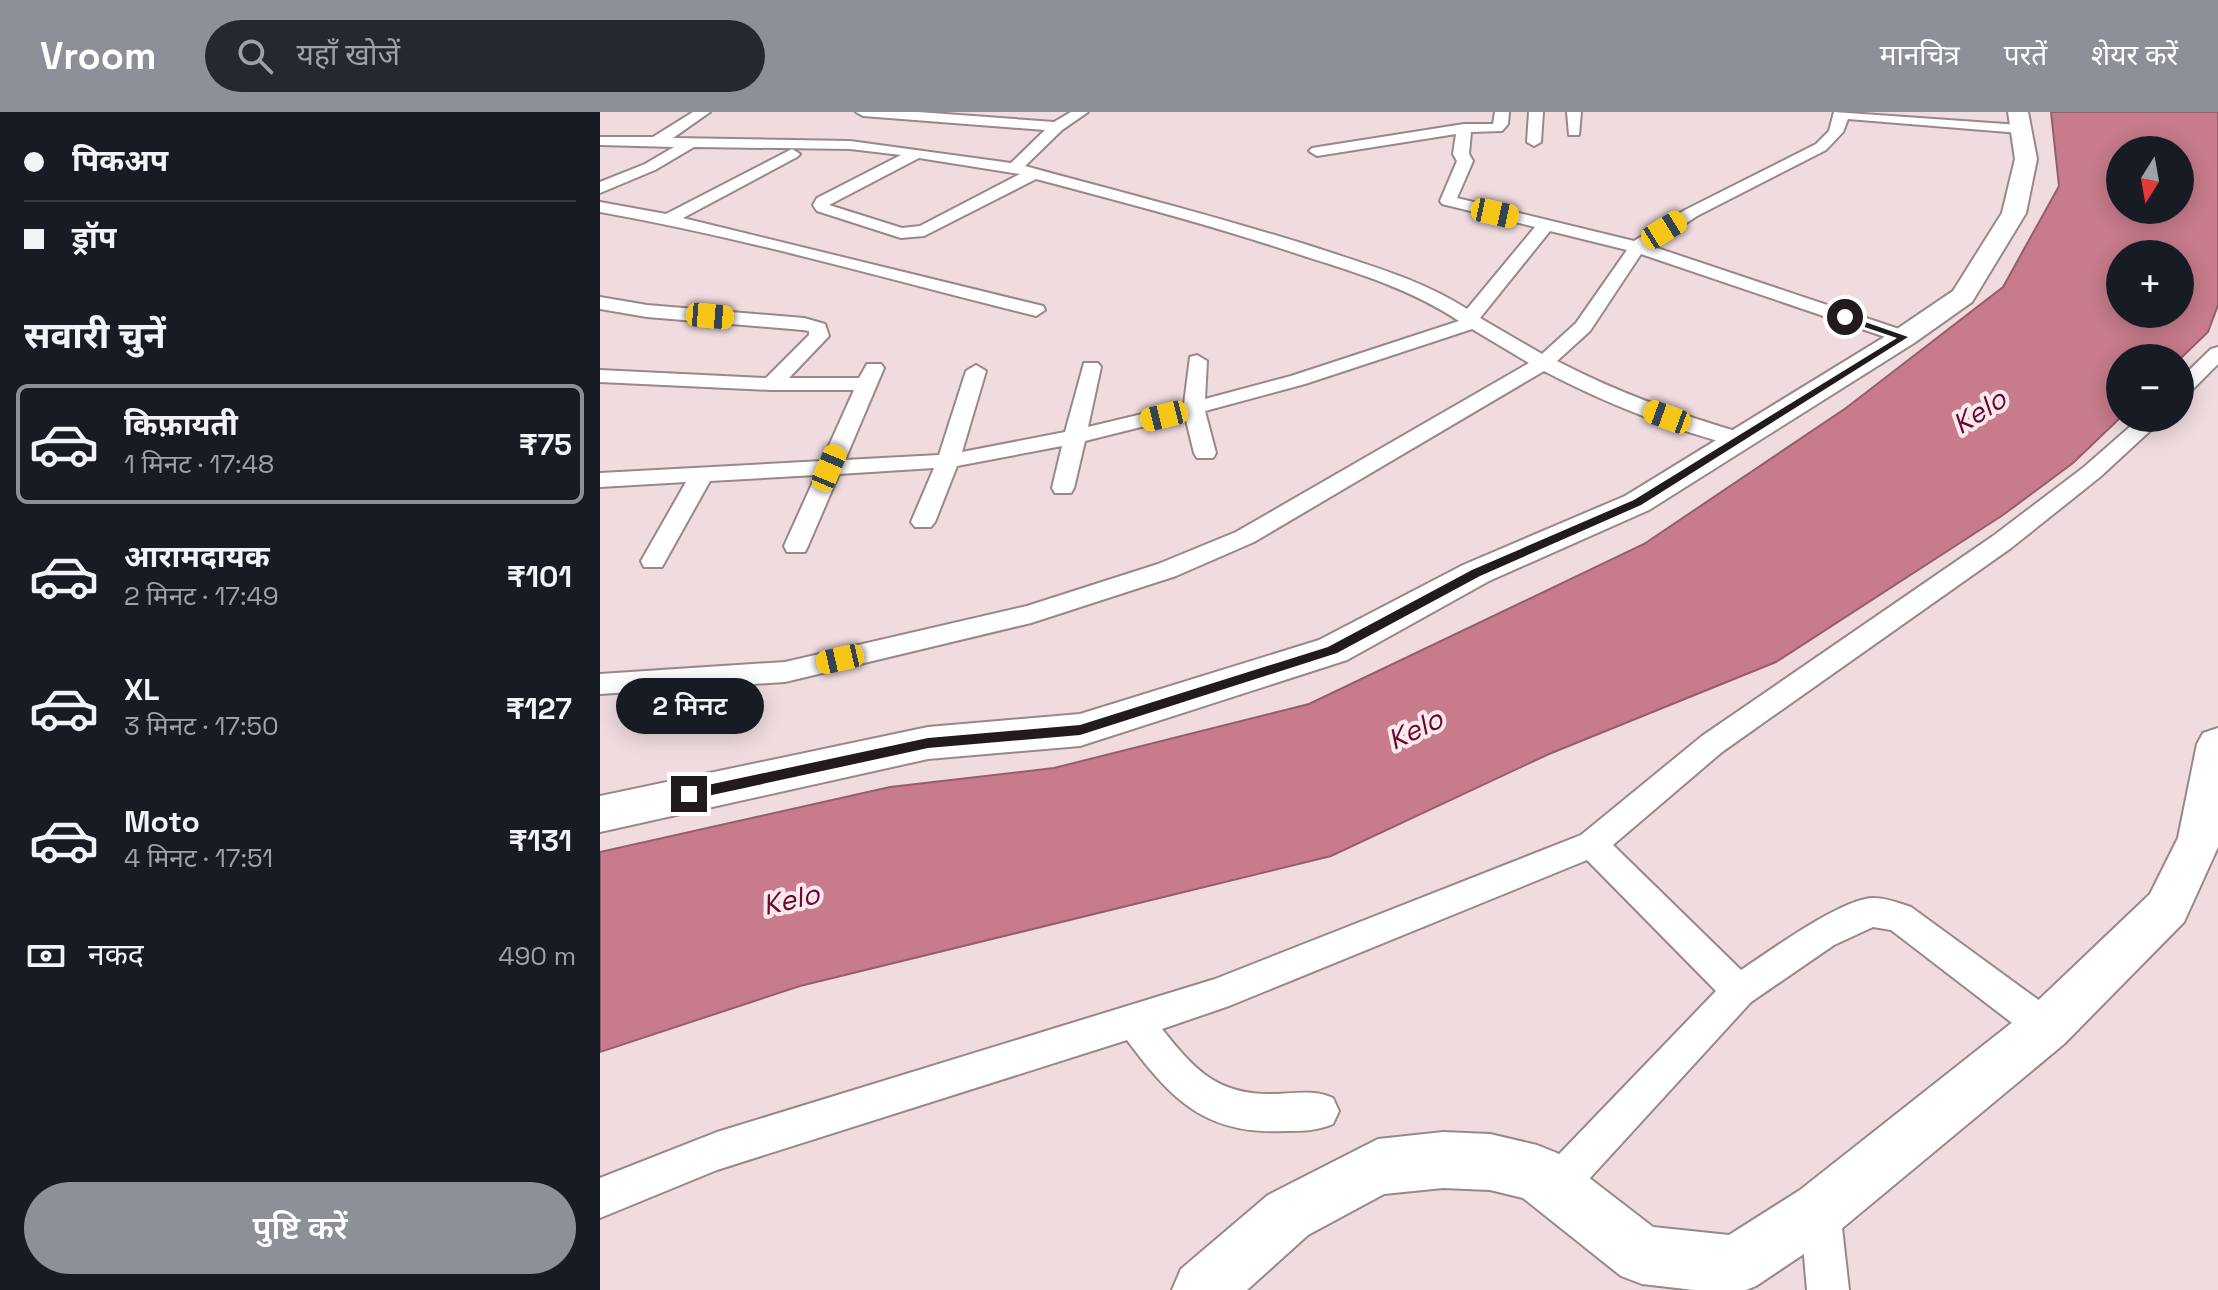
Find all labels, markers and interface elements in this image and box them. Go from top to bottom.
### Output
search box [205,20,765,92]
text: Vroom [40,32,157,80]
icon: search [233,34,277,78]
text: यहाँ खोजें [297,35,400,74]
text: मानचित्र [1880,37,1960,73]
text: परतें [2004,37,2047,73]
text: शेयर करें [2091,37,2178,73]
north arrow [2106,136,2194,224]
map controls [2106,136,2194,432]
text: पिकअप [72,141,168,180]
car [1469,196,1521,230]
car [1637,207,1691,253]
text: ड्रॉप [72,218,116,257]
button: + [2106,240,2194,328]
route start [1827,299,1863,335]
car [685,302,735,330]
text: सवारी चुनें [24,313,166,359]
button: − [2106,344,2194,432]
water label: Kelo [1945,380,2013,442]
car [1640,398,1694,436]
car [1138,399,1190,433]
text: किफ़ायती [124,405,238,444]
icon: car [28,408,100,480]
text: ₹75 [519,425,572,464]
car [809,441,849,495]
text: 1 मिनट · 17:48 [124,447,274,481]
text: आरामदायक [124,537,270,576]
icon: car [28,540,100,612]
text: ₹101 [507,557,572,596]
text: 2 मिनट · 17:49 [124,579,279,613]
car [814,642,866,676]
text: XL [124,670,160,709]
icon: car [28,672,100,744]
callout: 2 मिनट [615,678,763,734]
text: ₹127 [506,689,572,728]
text: 2 मिनट [653,689,727,723]
water label: Kelo [1381,700,1449,758]
text: 3 मिनट · 17:50 [124,709,279,743]
route end [671,776,707,812]
text: Moto [124,802,200,841]
icon: car [28,804,100,876]
text: ₹131 [509,821,572,860]
text: 4 मिनट · 17:51 [124,841,273,875]
water label: Kelo [759,875,824,923]
icon: cash [24,934,68,978]
text: नकद [88,935,144,974]
text: 490 m [498,939,576,973]
button: पुष्टि करें [24,1182,576,1274]

